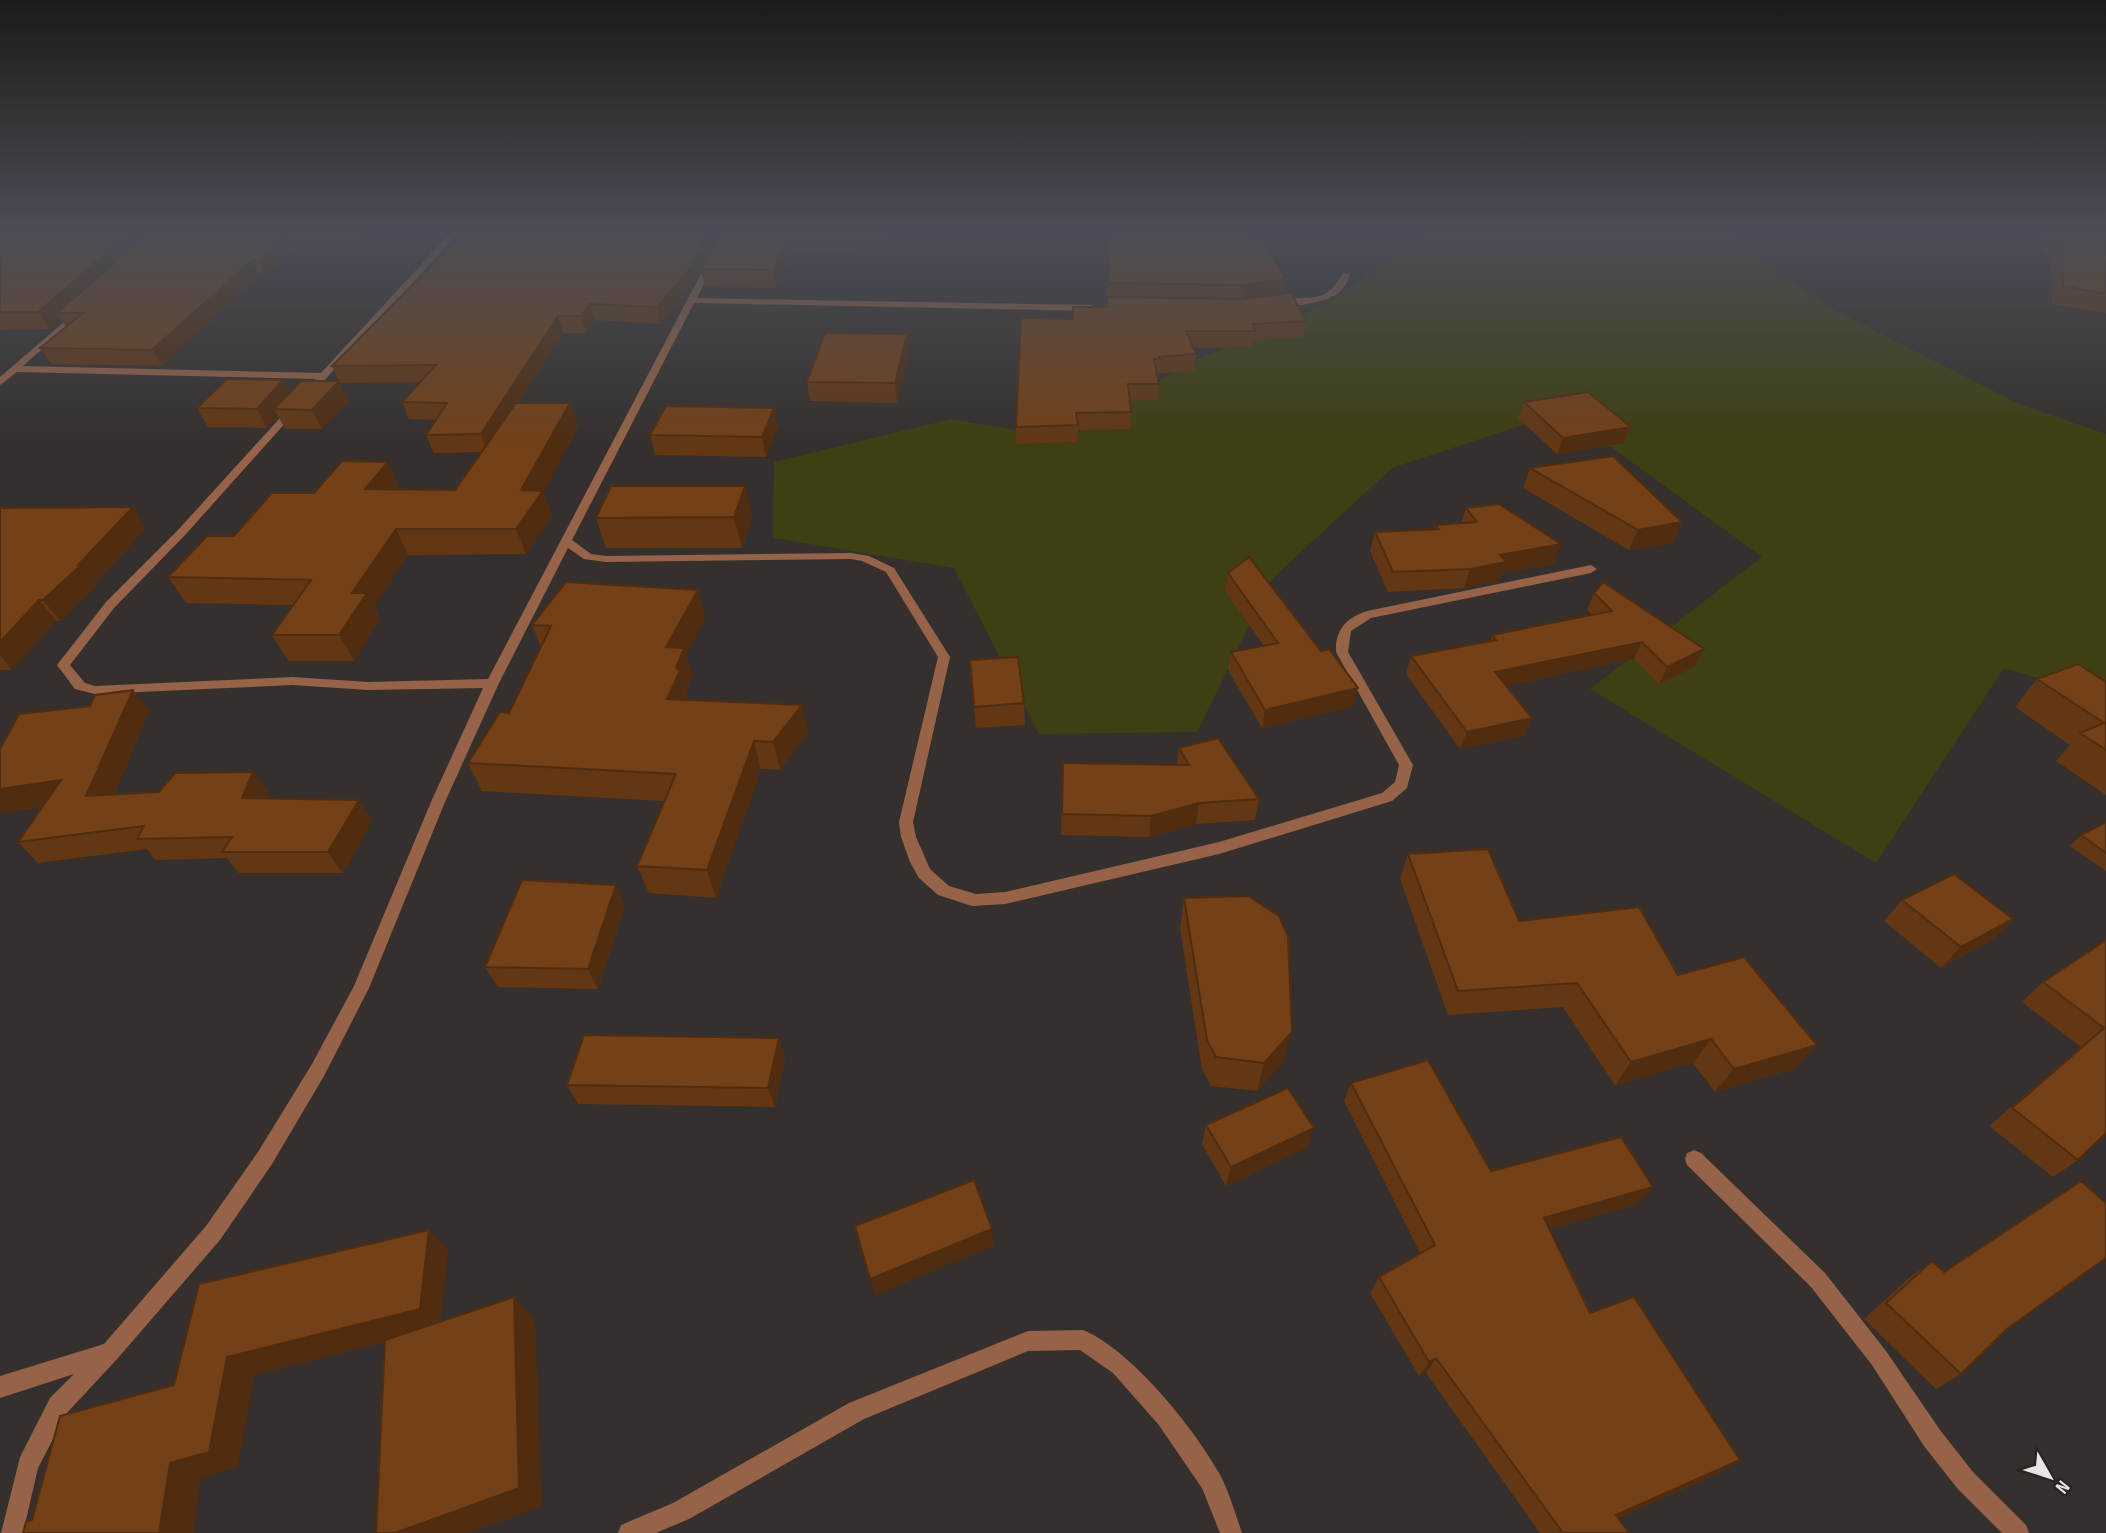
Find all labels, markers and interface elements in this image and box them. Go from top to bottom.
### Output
north arrow [2015,1442,2085,1512]
text: N [2050,1476,2074,1498]

